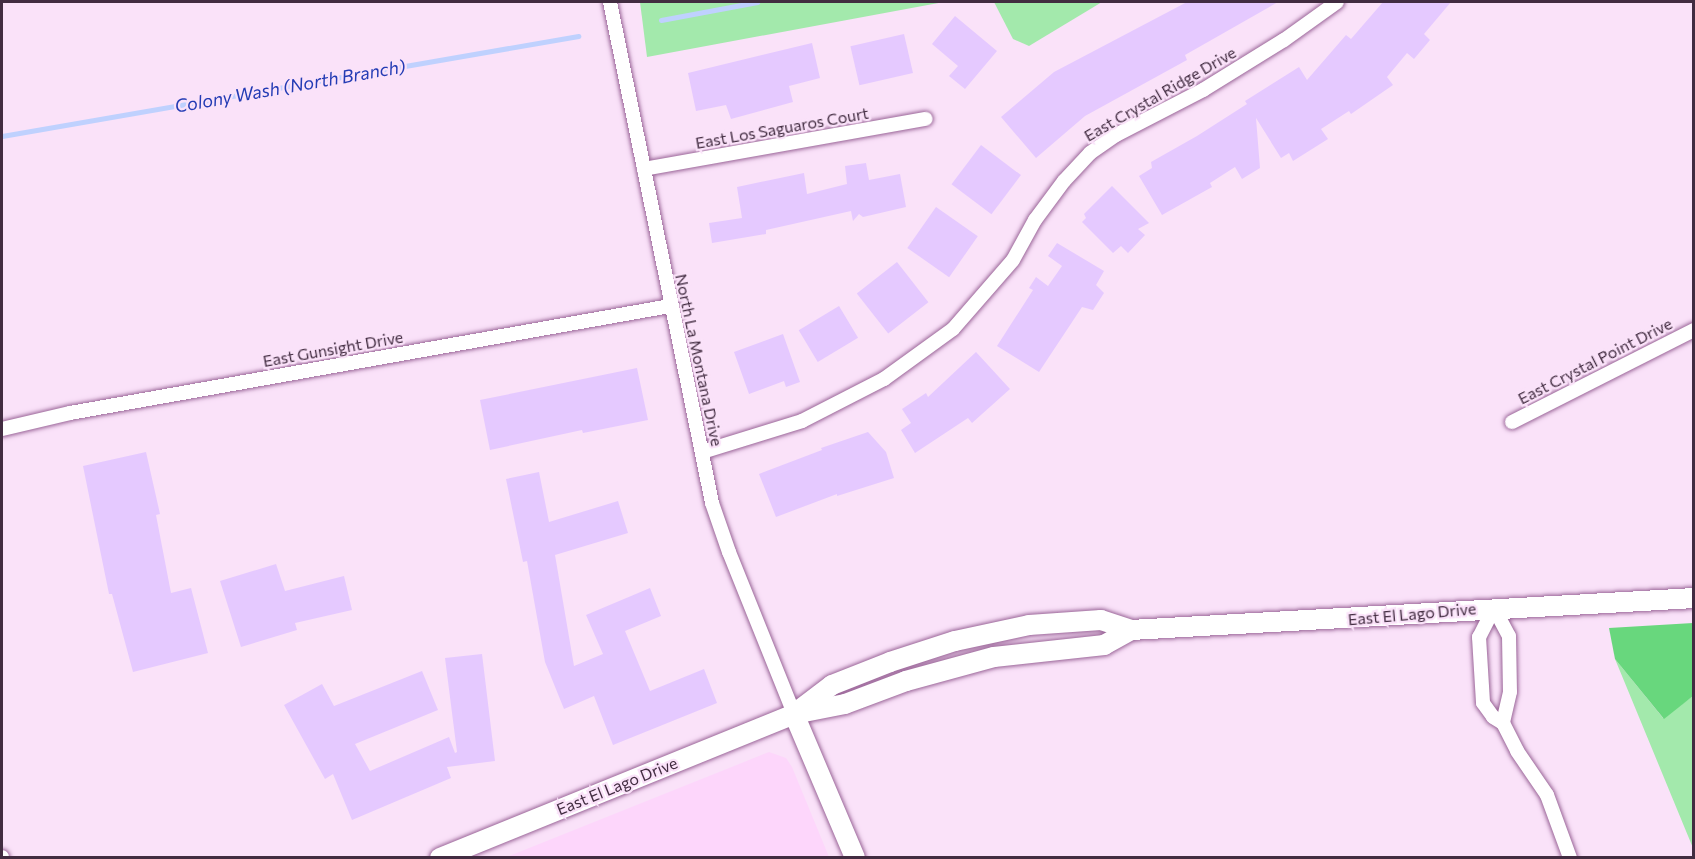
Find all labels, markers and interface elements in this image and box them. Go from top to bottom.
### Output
street label: East Crystal Ridge Drive [1081,43,1239,145]
water label: Colony Wash (North Branch) [173,55,407,117]
street label: East Los Saguaros Court [694,103,870,153]
street label: North La Montana Drive [671,272,727,448]
street label: East Crystal Point Drive [1515,314,1675,408]
street label: East Gunsight Drive [261,327,405,371]
street label: East El Lago Drive [1347,599,1477,629]
street label: East El Lago Drive [554,753,680,819]

